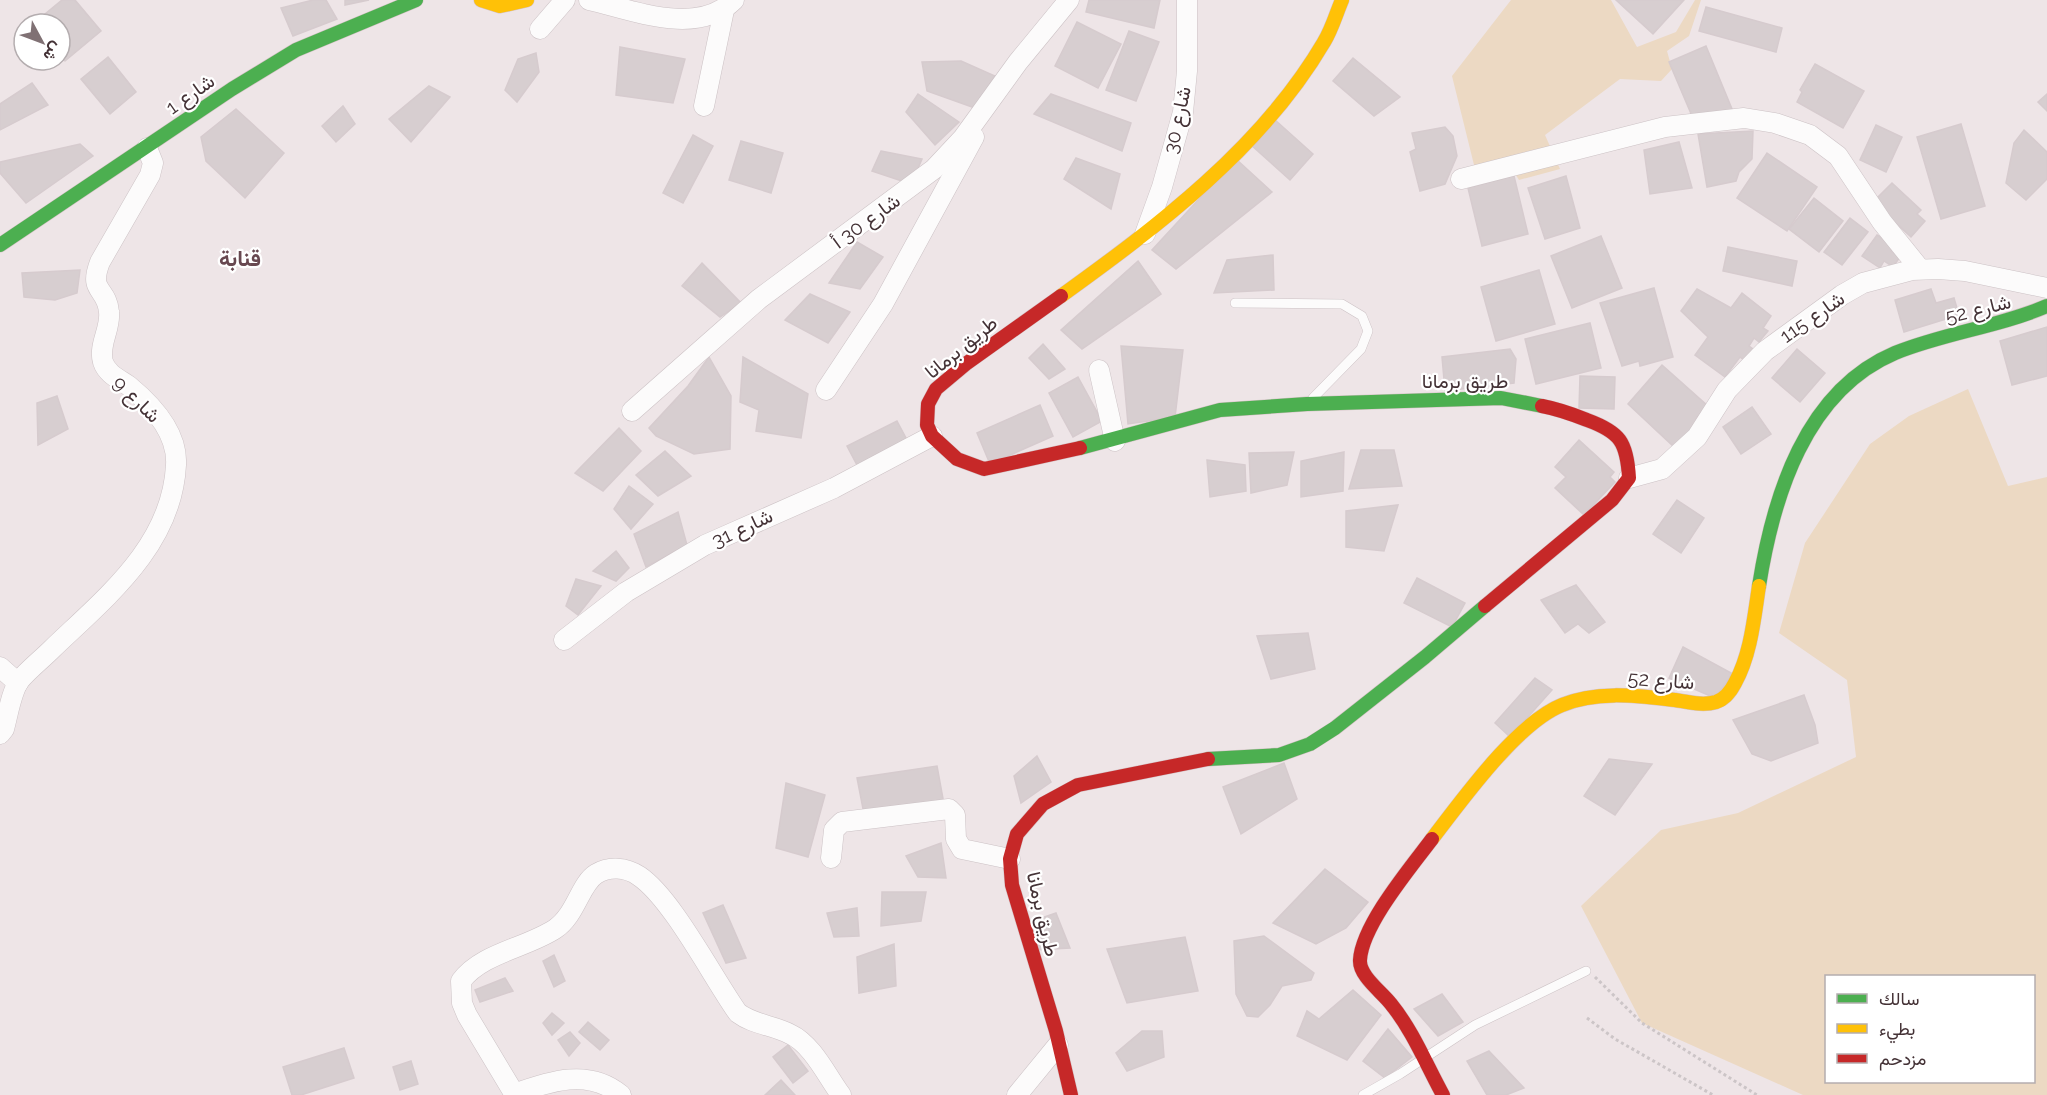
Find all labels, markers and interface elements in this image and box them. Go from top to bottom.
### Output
north arrow [12,12,72,72]
text: ش [39,38,66,65]
street label: شارع 1 [161,69,220,121]
street label: شارع 30 [1158,84,1198,156]
street label: شارع 30 أ [827,188,906,255]
district label: قنابة [219,245,261,272]
street label: شارع 115 [1775,286,1850,350]
street label: شارع 52 [1943,289,2014,331]
street label: طريق برمانا [920,310,1003,384]
street label: طريق برمانا [1422,369,1508,394]
street label: شارع 9 [107,371,166,429]
street label: شارع 31 [708,503,777,554]
street label: شارع 52 [1627,666,1695,696]
street label: طريق برمانا [1021,869,1064,959]
legend [1825,975,2035,1083]
text: سالك [1879,988,1919,1009]
text: بطيء [1879,1018,1915,1044]
text: مزدحم [1879,1048,1926,1071]

